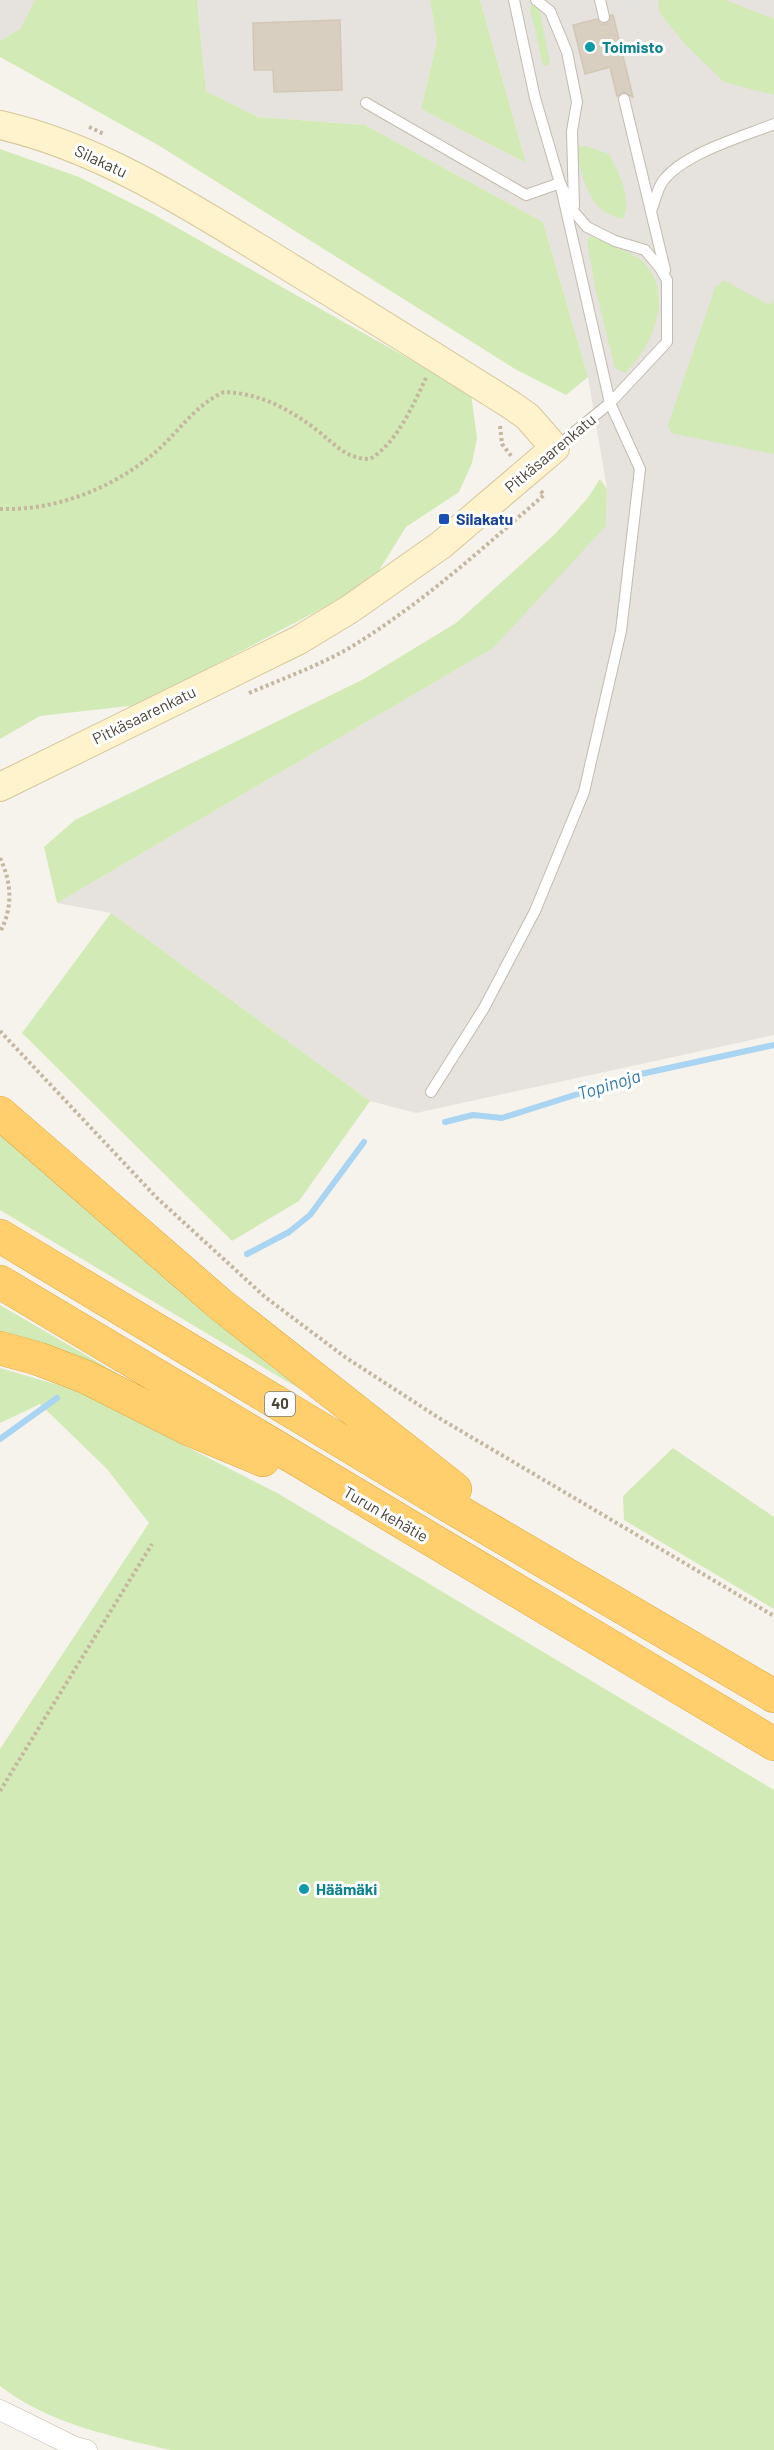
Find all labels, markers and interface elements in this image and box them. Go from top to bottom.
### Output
place label: Toimisto [602,37,663,56]
marker: Toimisto [583,40,597,54]
street label: Silakatu [72,140,130,181]
street label: Pitkäsaarenkatu [500,409,599,496]
place label: Silakatu [456,509,513,528]
marker: Silakatu [437,512,451,526]
street label: Pitkäsaarenkatu [89,681,199,748]
water label: Topinoja [574,1064,643,1104]
road number: 40 [265,1392,295,1416]
street label: Turun kehätie [340,1482,432,1545]
place label: Häämäki [316,1879,377,1898]
marker: Häämäki [297,1882,311,1896]

